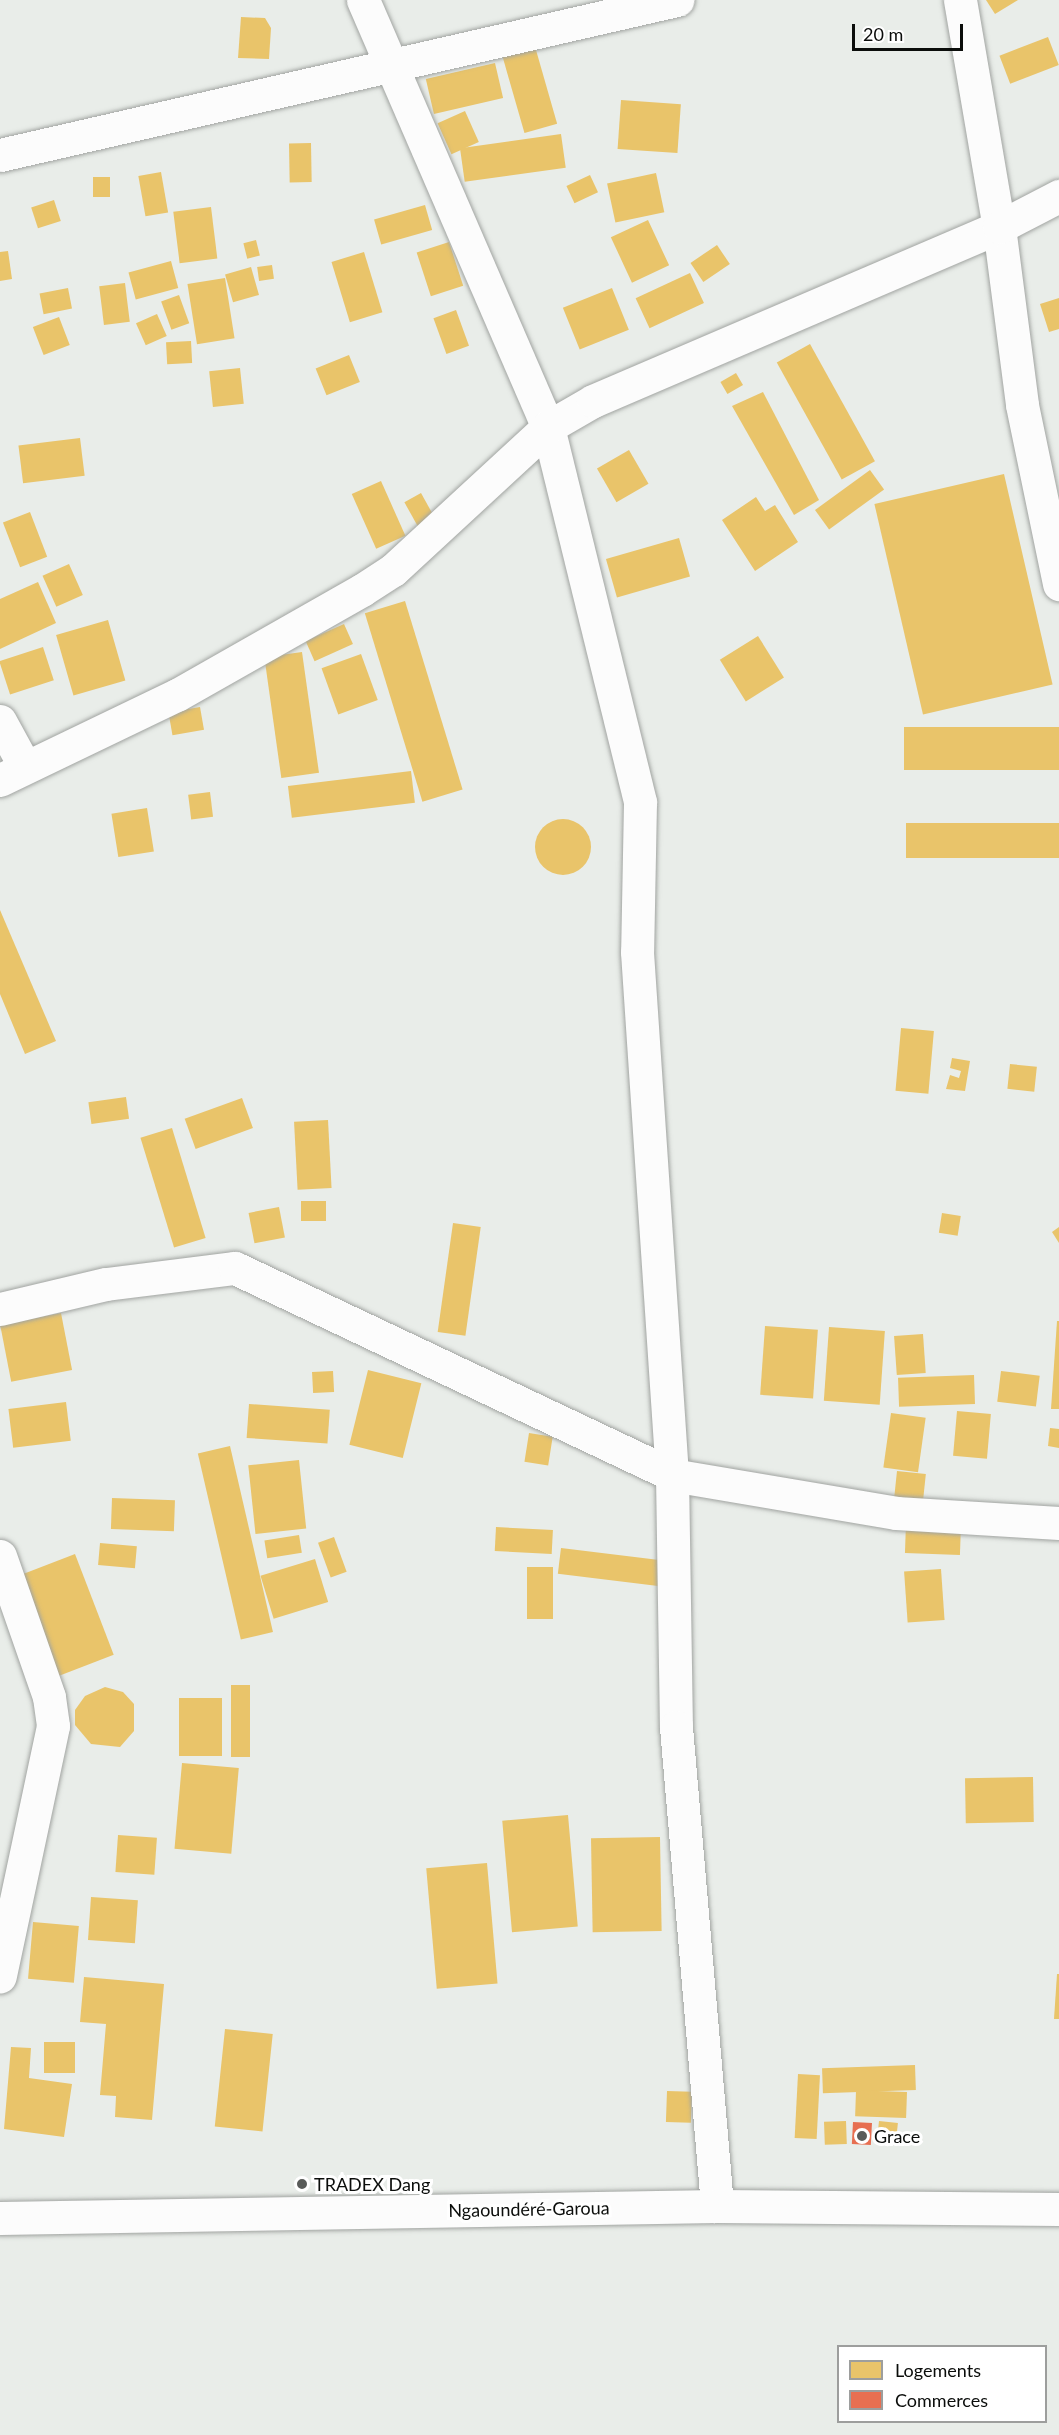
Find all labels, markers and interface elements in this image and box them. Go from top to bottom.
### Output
scale bar [855,12,966,50]
text: 20 m [863,23,903,45]
place label: Grace [874,2125,920,2147]
marker: Grace [855,2129,869,2143]
place label: TRADEX Dang [314,2173,430,2195]
marker: TRADEX Dang [295,2177,309,2191]
street label: Ngaoundéré-Garoua [448,2197,610,2221]
legend [837,2345,1047,2423]
text: Logements [895,2359,981,2381]
text: Commerces [895,2389,988,2411]

